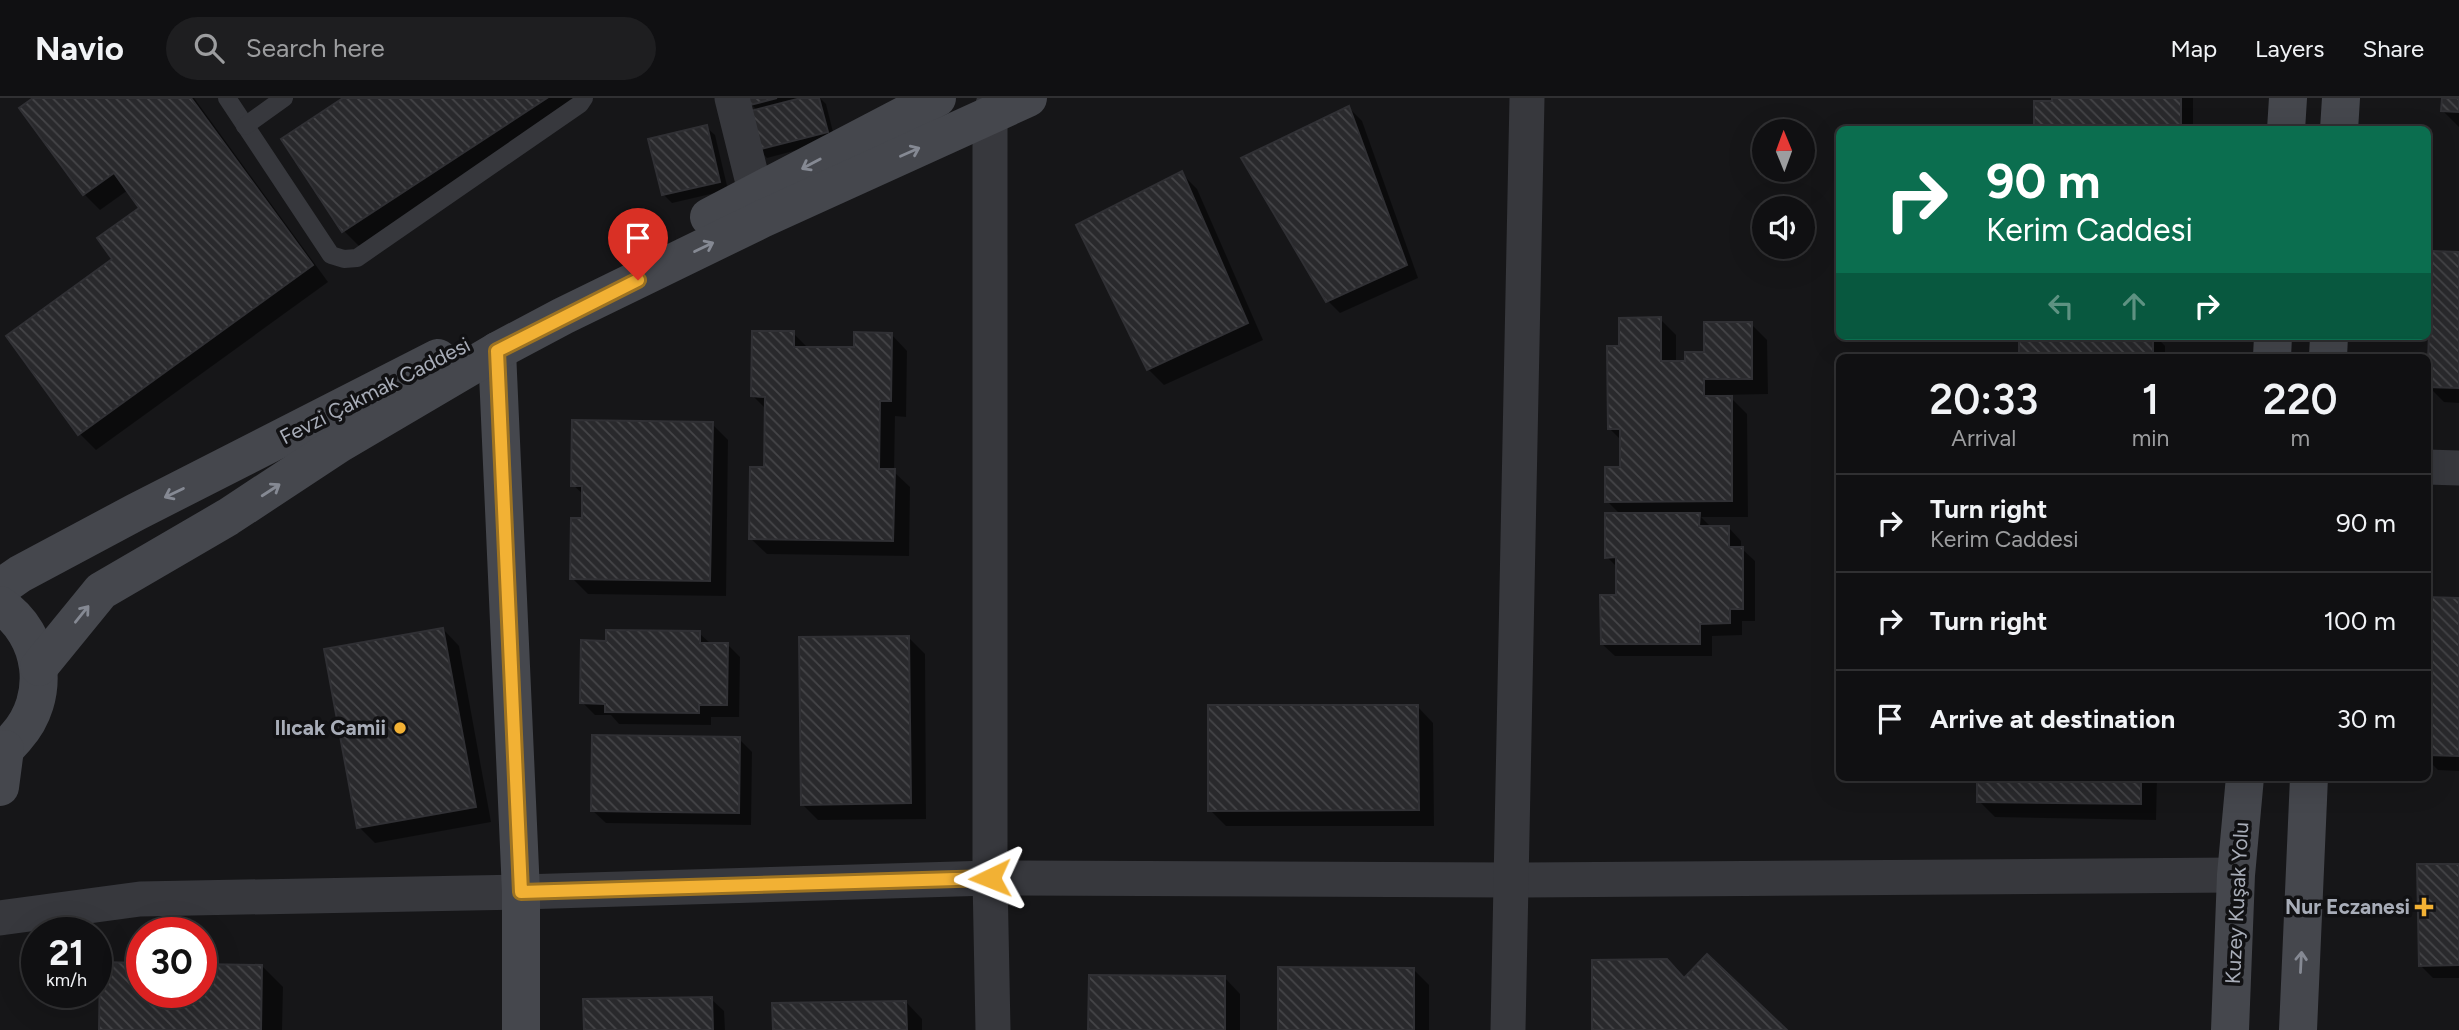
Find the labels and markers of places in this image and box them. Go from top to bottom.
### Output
pin [608,208,668,280]
place label: Ilıcak Camii [275,715,386,740]
marker: Ilıcak Camii [392,720,408,736]
place label: Nur Eczanesi [2285,894,2410,919]
marker: Nur Eczanesi [2416,899,2432,915]

